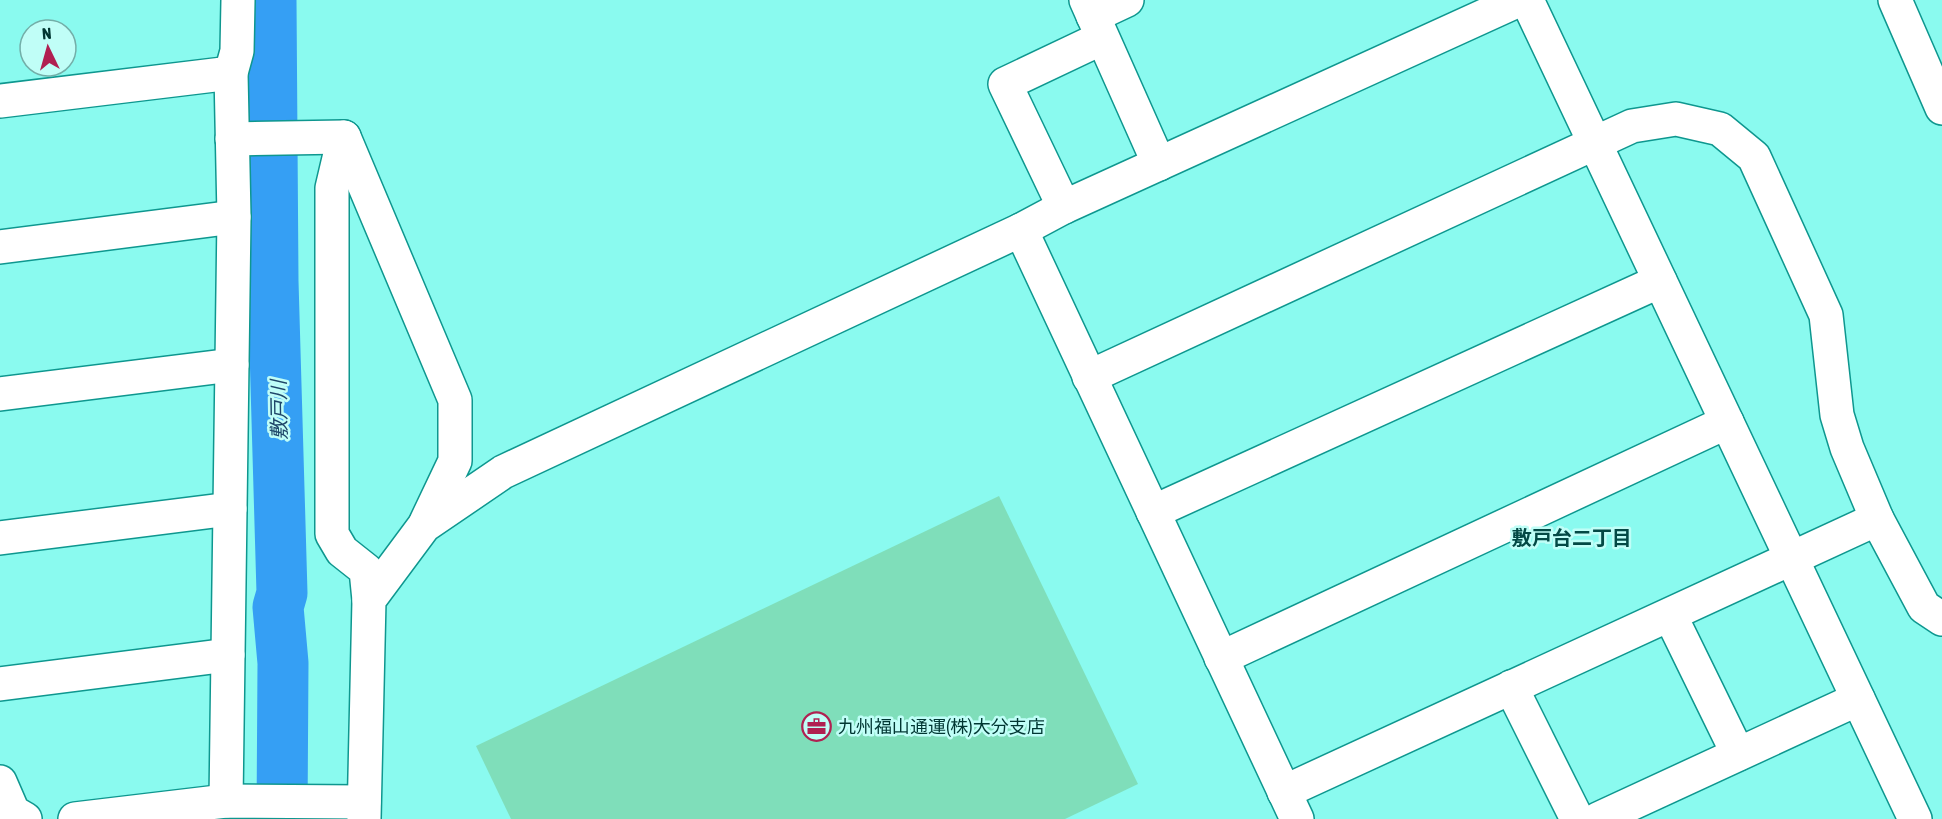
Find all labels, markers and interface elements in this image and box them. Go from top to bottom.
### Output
north arrow [18,18,78,78]
text: N [41,24,52,42]
water label: 敷戸川 [266,378,291,440]
district label: 敷戸台二丁目 [1512,526,1632,549]
office icon: 九州福山通運(株)大分支店 [801,711,833,743]
place label: 九州福山通運(株)大分支店 [838,716,1045,737]

